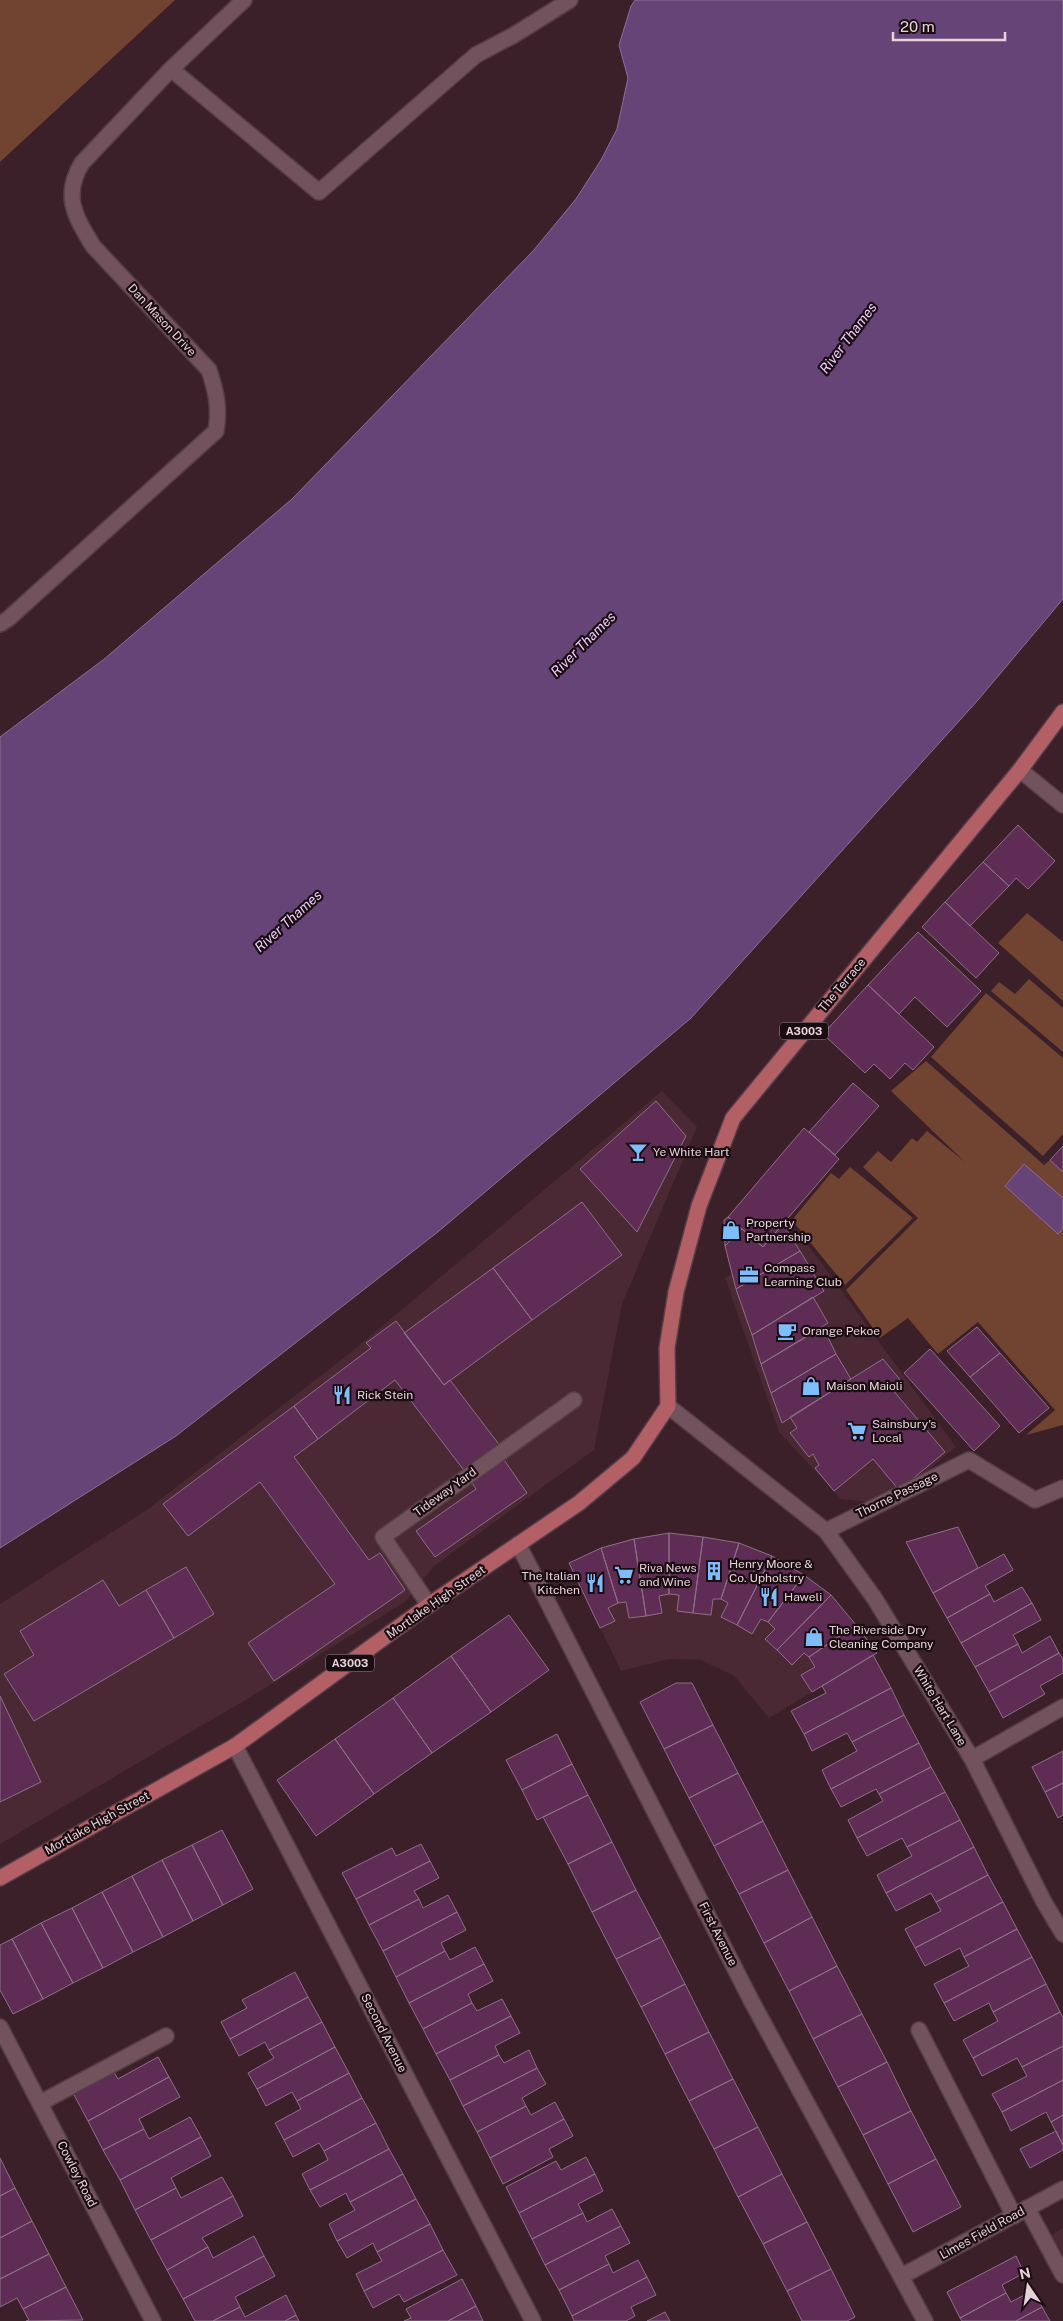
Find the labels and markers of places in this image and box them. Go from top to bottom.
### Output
bar icon: Ye White Hart [627,1141,649,1163]
place label: Ye White Hart [653,1145,730,1159]
place label: Property Partnership [746,1216,811,1244]
shop icon: Property Partnership [720,1219,742,1241]
place label: Compass Learning Club [764,1261,842,1289]
office icon: Compass Learning Club [738,1264,760,1286]
cafe icon: Orange Pekoe [776,1320,798,1342]
place label: Orange Pekoe [802,1324,880,1338]
shop icon: Maison Maioli [800,1375,822,1397]
place label: Maison Maioli [826,1379,902,1393]
restaurant icon: Rick Stein [331,1384,353,1406]
place label: Rick Stein [357,1388,413,1402]
place label: Sainsbury's Local [872,1417,936,1445]
supermarket icon: Sainsbury's Local [846,1420,868,1442]
place label: Henry Moore & Co. Upholstry [729,1557,813,1585]
building icon: Henry Moore & Co. Upholstry [703,1560,725,1582]
place label: Riva News and Wine [639,1561,696,1589]
supermarket icon: Riva News and Wine [613,1564,635,1586]
place label: The Italian Kitchen [522,1569,580,1597]
restaurant icon: The Italian Kitchen [584,1572,606,1594]
restaurant icon: Haweli [758,1586,780,1608]
place label: Haweli [784,1590,822,1604]
place label: The Riverside Dry Cleaning Company [829,1623,934,1651]
shop icon: The Riverside Dry Cleaning Company [803,1626,825,1648]

